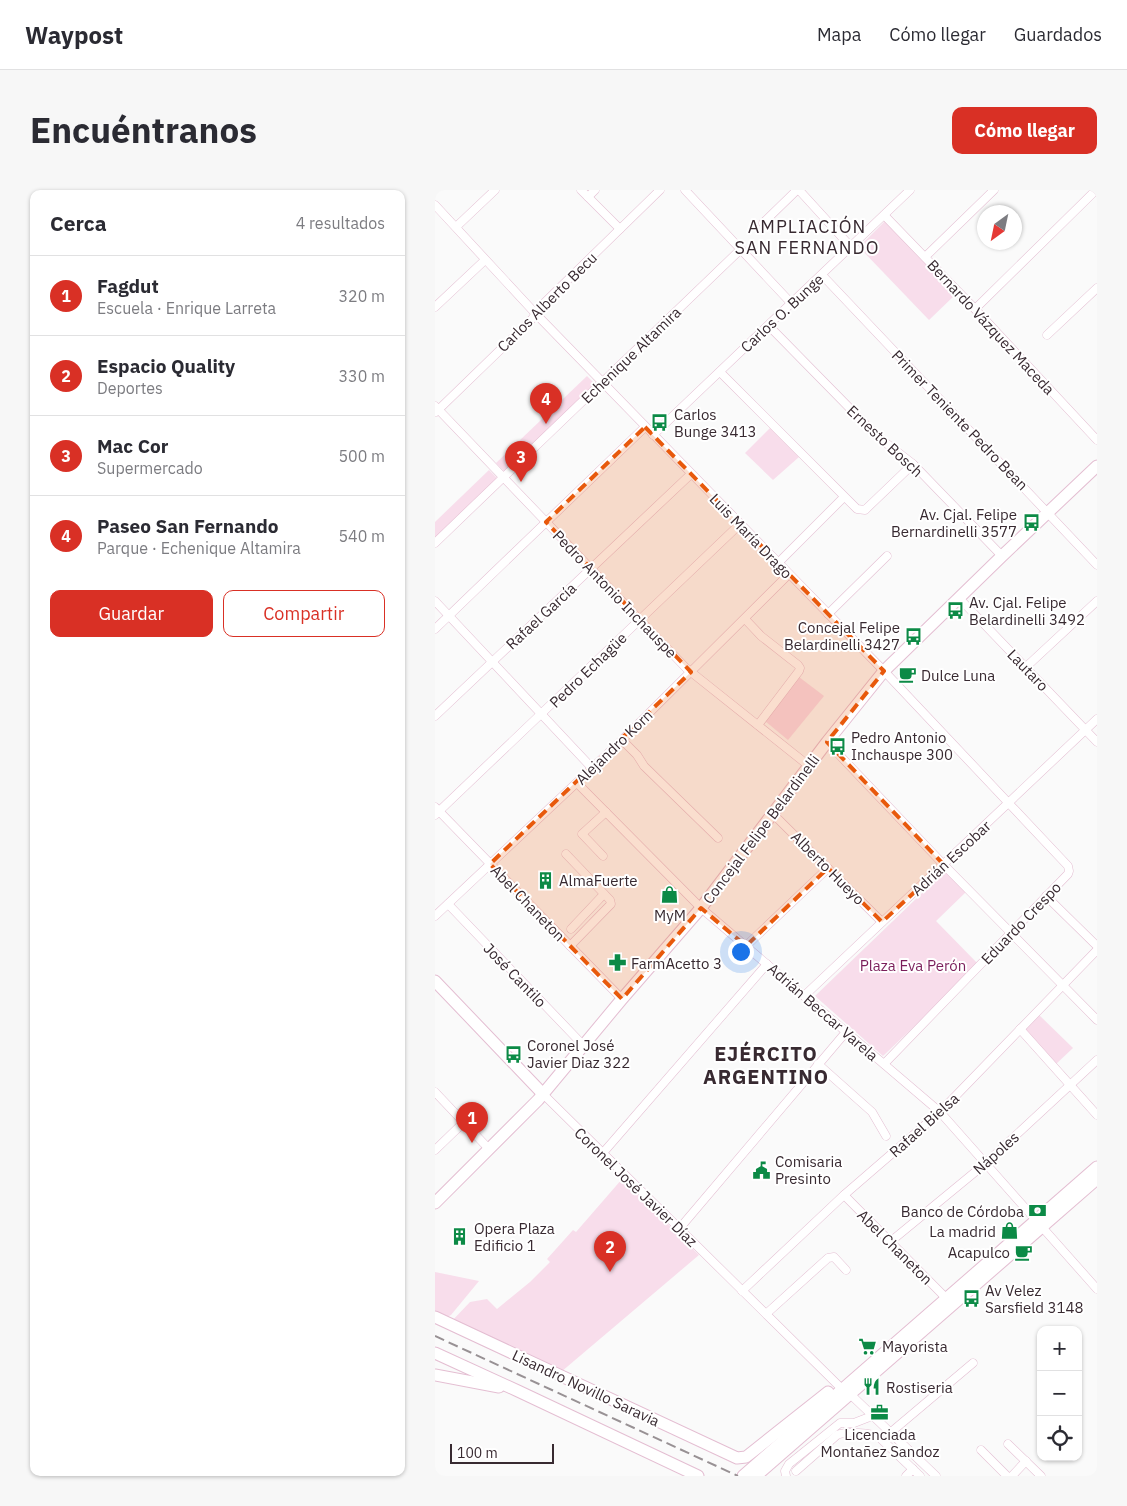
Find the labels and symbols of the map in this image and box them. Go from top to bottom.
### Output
north arrow [977,205,1022,250]
district label: AMPLIACIÓN SAN FERNANDO [735,215,879,259]
street label: Carlos Alberto Becu [493,248,601,356]
street label: Bernardo Vázquez Maceda [923,255,1059,399]
street label: Carlos O. Bunge [736,270,828,356]
street label: Echenique Altamira [577,303,685,407]
street label: Primer Teniente Pedro Bean [888,346,1032,494]
pin: 4 [530,383,562,424]
street label: Ernesto Bosch [843,401,927,481]
place label: Carlos Bunge 3413 [674,405,756,441]
bus stop icon: Carlos Bunge 3413 [650,413,670,433]
pin: 3 [505,441,537,482]
street label: Luis María Drago [706,489,796,583]
place label: Av. Cjal. Felipe Bernardinelli 3577 [891,505,1017,541]
bus stop icon: Av. Cjal. Felipe Bernardinelli 3577 [1021,513,1041,533]
street label: Pedro Antonio Inchauspe [549,526,681,662]
street label: Rafael García [502,579,580,653]
place label: Av. Cjal. Felipe Belardinelli 3492 [969,593,1085,629]
bus stop icon: Av. Cjal. Felipe Belardinelli 3492 [945,601,965,621]
place label: Concejal Felipe Belardinelli 3427 [784,618,900,654]
bus stop icon: Concejal Felipe Belardinelli 3427 [904,626,924,646]
street label: Pedro Echagüe [545,628,631,712]
street label: Lautaro [1003,645,1053,695]
cafe icon: Dulce Luna [897,665,917,685]
place label: Dulce Luna [921,666,995,685]
street label: Alejandro Korn [571,705,657,789]
place label: Pedro Antonio Inchauspe 300 [851,728,953,764]
bus stop icon: Pedro Antonio Inchauspe 300 [827,736,847,756]
street label: Concejal Felipe Belardinelli [699,750,823,908]
street label: Adrián Escobar [907,816,995,900]
street label: Alberto Hueyo [787,827,869,909]
street label: Abel Chaneton [487,861,569,945]
building icon: AlmaFuerte [535,870,555,890]
place label: AlmaFuerte [559,871,638,890]
street label: Eduardo Crespo [977,878,1065,968]
shop icon: MyM [660,884,680,904]
place label: MyM [654,906,686,925]
street label: José Cantilo [480,939,550,1011]
your location [728,939,754,965]
pharmacy icon: FarmAcetto 3 [607,953,627,973]
place label: FarmAcetto 3 [631,954,722,973]
park label: Plaza Eva Perón [860,956,966,975]
street label: Adrián Beccar Varela [764,959,882,1065]
place label: Coronel José Javier Diaz 322 [527,1036,630,1072]
district label: EJÉRCITO ARGENTINO [703,1040,829,1090]
bus stop icon: Coronel José Javier Diaz 322 [503,1044,523,1064]
street label: Rafael Bielsa [885,1089,963,1161]
pin: 1 [456,1102,488,1143]
street label: Coronel José Javier Díaz [570,1123,702,1251]
street label: Nápoles [969,1127,1023,1179]
place label: Comisaria Presinto [775,1152,842,1188]
public building icon: Comisaria Presinto [751,1160,771,1180]
bank icon: Banco de Córdoba [1028,1201,1048,1221]
place label: Banco de Córdoba [901,1202,1024,1221]
street label: Abel Chaneton [853,1205,937,1289]
place label: Opera Plaza Edificio 1 [474,1219,555,1255]
shop icon: La madrid [1000,1221,1020,1241]
place label: La madrid [929,1222,996,1241]
building icon: Opera Plaza Edificio 1 [450,1227,470,1247]
pin: 2 [594,1231,626,1272]
cafe icon: Acapulco [1014,1242,1034,1262]
place label: Acapulco [948,1243,1010,1262]
place label: Av Velez Sarsfield 3148 [985,1281,1084,1317]
bus stop icon: Av Velez Sarsfield 3148 [961,1289,981,1309]
supermarket icon: Mayorista [858,1336,878,1356]
place label: Mayorista [882,1337,948,1356]
street label: Lisandro Novillo Saravia [509,1345,663,1431]
restaurant icon: Rostiseria [862,1377,882,1397]
place label: Rostiseria [886,1378,953,1397]
office icon: Licenciada Montañez Sandoz [870,1403,890,1423]
place label: Licenciada Montañez Sandoz [821,1425,939,1461]
scale bar [450,1441,554,1464]

